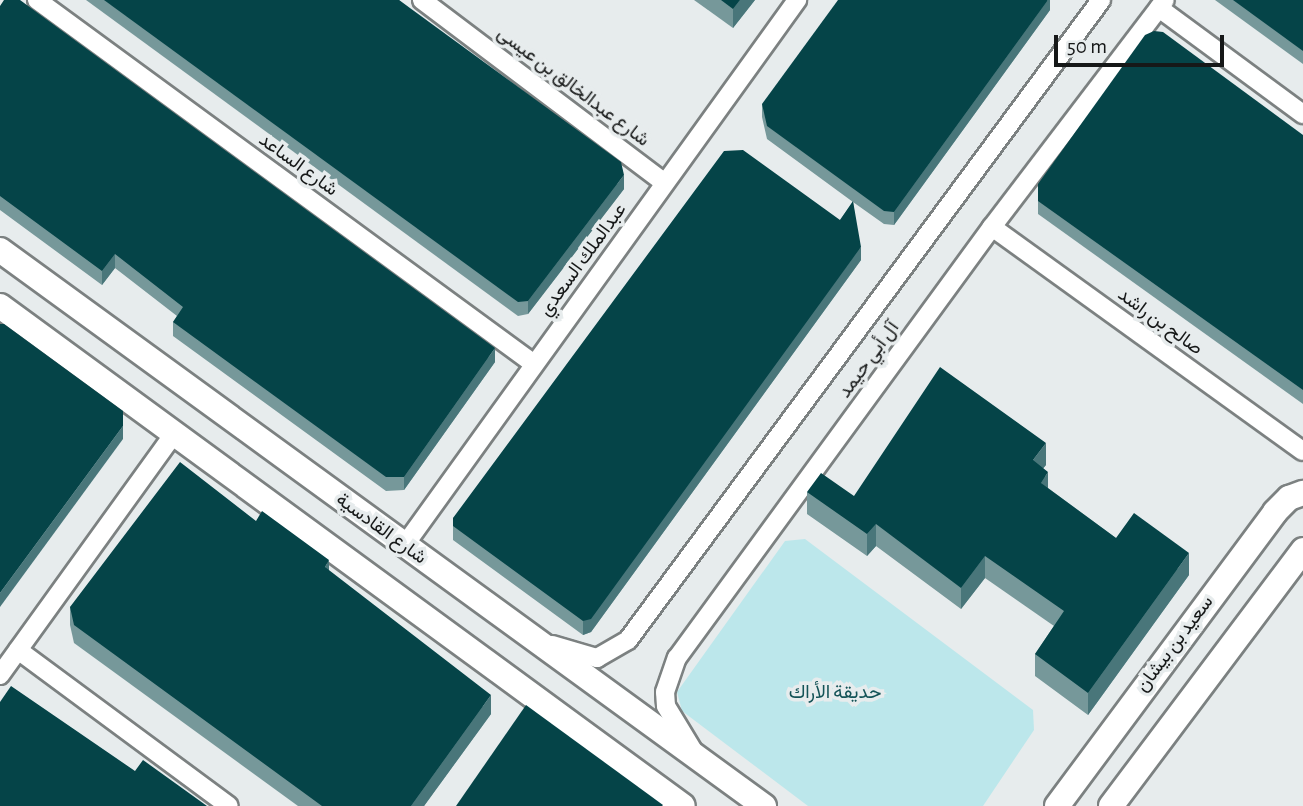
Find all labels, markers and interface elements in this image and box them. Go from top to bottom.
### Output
scale bar [1058,21,1228,65]
street label: شارع عبدالخالق بن عيسى [492,22,654,152]
text: 50 m [1067,36,1107,57]
street label: شارع الساعد [254,129,342,201]
street label: عبدالملك السعدي [534,199,632,321]
street label: صالح بن راشد [1113,283,1207,361]
street label: آل أبي حيمد [834,317,904,403]
street label: شارع القادسية [331,488,431,570]
street label: سعيد بن بيشان [1131,591,1219,697]
park label: حديقة الأراك [789,682,881,704]

